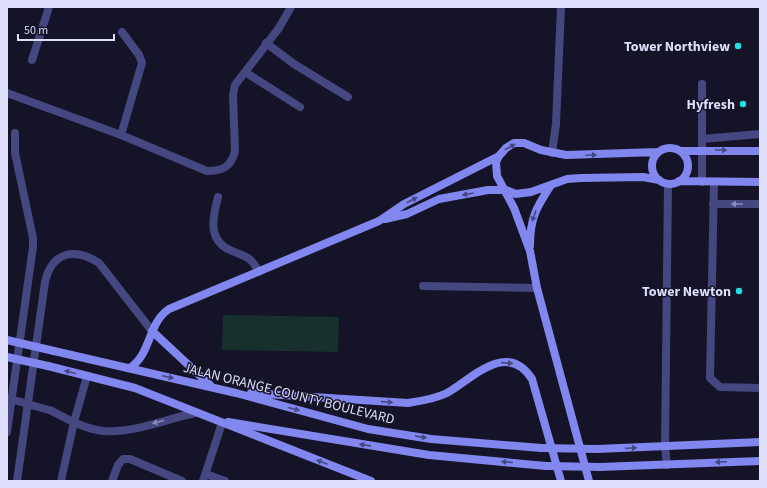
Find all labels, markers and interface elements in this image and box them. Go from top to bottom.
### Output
scale bar [18,16,114,42]
text: 50 m [24,22,48,39]
place label: Tower Northview [624,37,730,57]
marker: Tower Northview [733,41,743,51]
place label: Hyfresh [687,95,735,115]
marker: Hyfresh [738,99,748,109]
one-way arrow [504,143,516,150]
one-way arrow [715,147,728,153]
one-way arrow [585,152,598,158]
one-way arrow [462,191,474,197]
one-way arrow [406,197,418,203]
one-way arrow [730,201,743,207]
one-way arrow [531,210,537,222]
place label: Tower Newton [642,282,731,302]
marker: Tower Newton [734,286,744,296]
street label: JALAN ORANGE COUNTY BOULEVARD [181,358,396,430]
one-way arrow [501,360,513,367]
one-way arrow [64,368,76,374]
one-way arrow [162,374,174,380]
one-way arrow [381,399,394,405]
one-way arrow [288,406,301,412]
one-way arrow [152,420,164,426]
one-way arrow [415,434,427,440]
one-way arrow [359,441,371,447]
one-way arrow [625,445,638,451]
one-way arrow [316,458,328,464]
one-way arrow [501,459,513,466]
one-way arrow [715,459,727,466]

